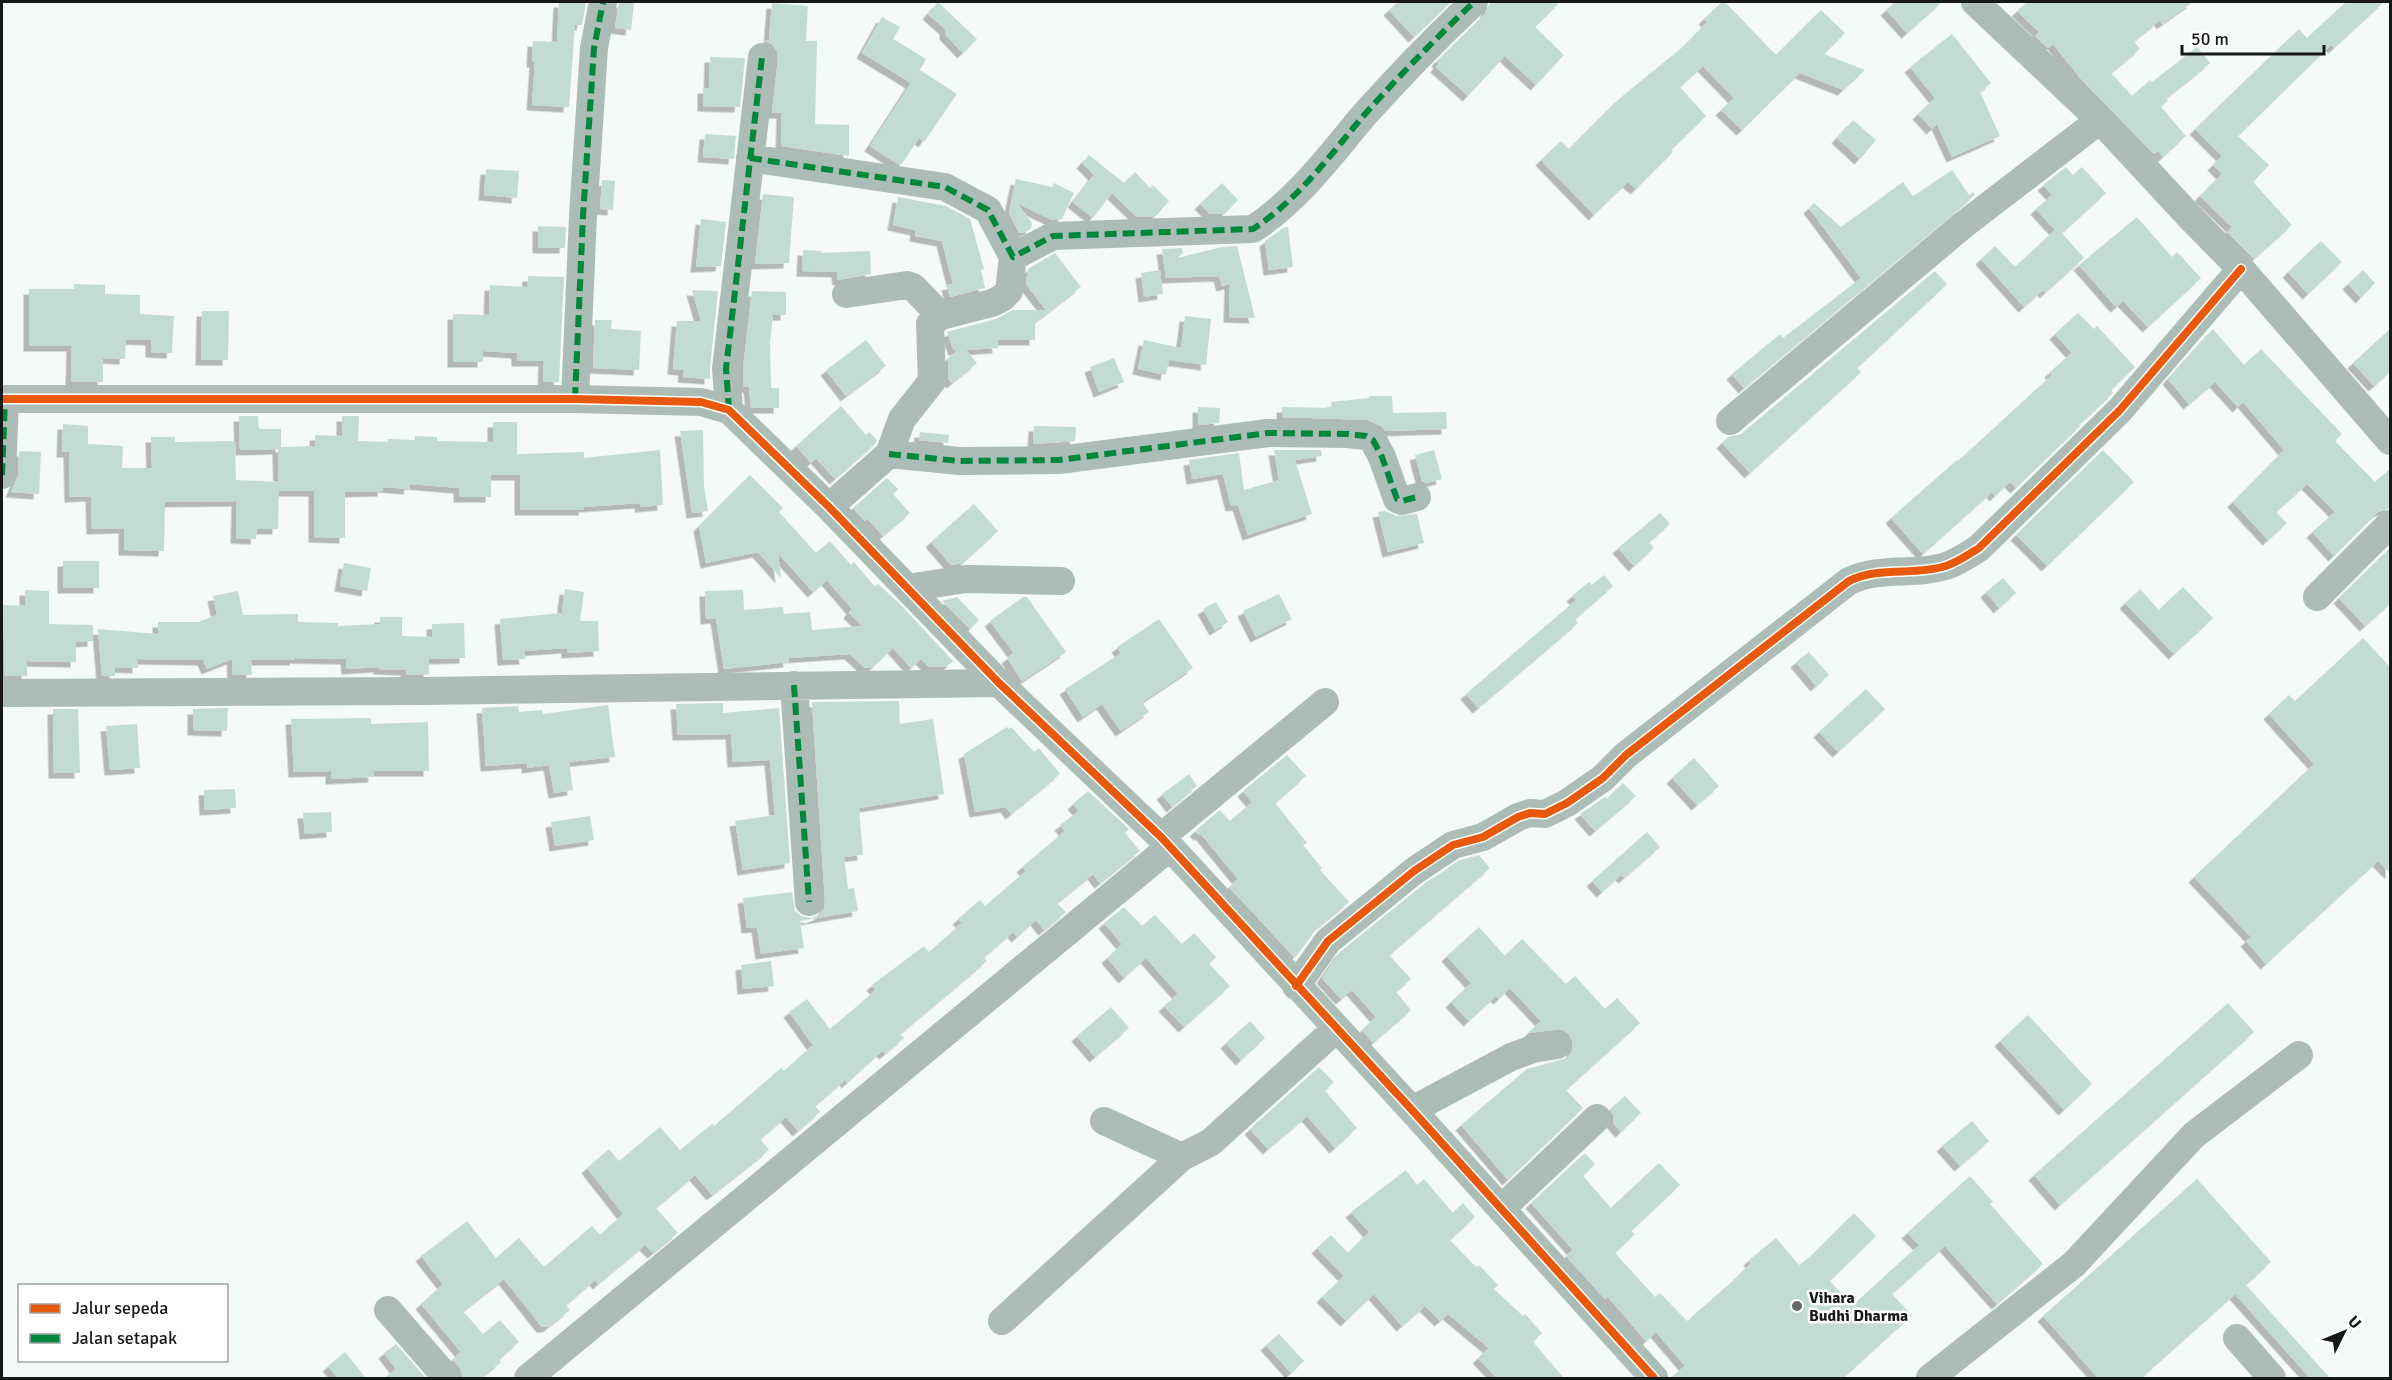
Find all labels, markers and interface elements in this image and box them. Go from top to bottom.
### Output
scale bar [2182,18,2324,56]
text: 50 m [2191,28,2229,50]
legend [18,1284,228,1362]
place label: Vihara Budhi Dharma [1809,1288,1908,1326]
text: Jalur sepeda [72,1297,168,1319]
marker: Vihara Budhi Dharma [1790,1299,1804,1313]
north arrow [2314,1302,2374,1362]
text: U [2343,1312,2365,1333]
text: Jalan setapak [72,1327,177,1349]

